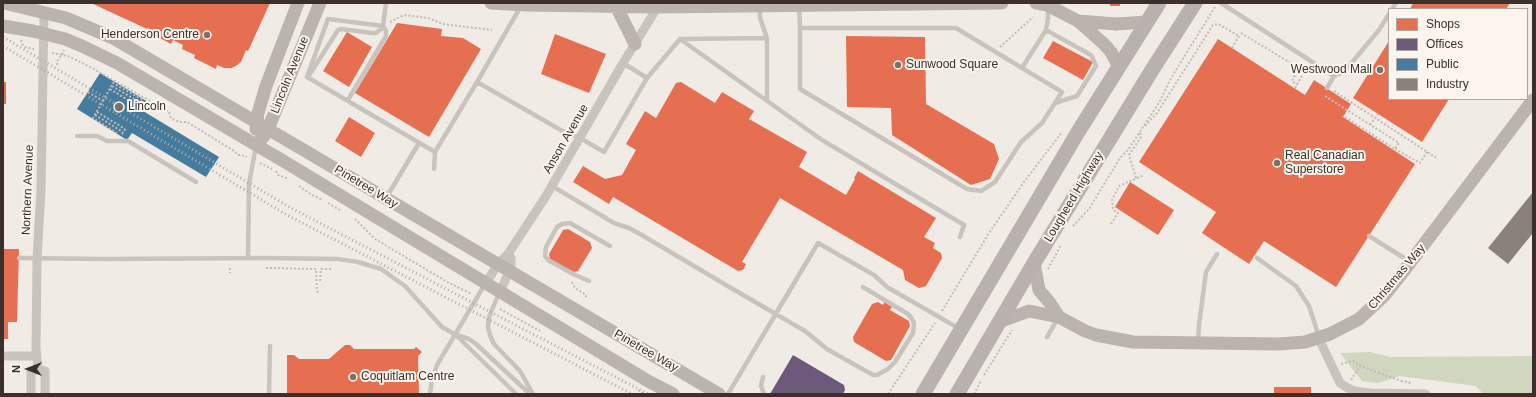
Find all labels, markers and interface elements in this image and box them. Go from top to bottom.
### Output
legend [1388,8,1528,100]
text: Shops [1426,17,1460,31]
place label: Henderson Centre [101,28,199,42]
marker: Henderson Centre [202,30,212,40]
street label: Lincoln Avenue [268,34,312,116]
text: Offices [1426,37,1463,51]
text: Public [1426,57,1459,71]
place label: Sunwood Square [906,58,998,72]
marker: Sunwood Square [893,60,903,70]
place label: Westwood Mall [1291,63,1372,77]
marker: Westwood Mall [1375,65,1385,75]
text: Industry [1426,77,1469,91]
place label: Lincoln [128,100,166,114]
marker: Lincoln [113,101,125,113]
street label: Anson Avenue [540,102,592,176]
street label: Northern Avenue [19,145,37,235]
street label: Lougheed Highway [1041,149,1107,245]
place label: Real Canadian Superstore [1285,149,1364,177]
marker: Real Canadian Superstore [1272,158,1282,168]
street label: Pinetree Way [332,162,400,212]
street label: Christmas Way [1365,241,1429,313]
street label: Pinetree Way [611,327,681,375]
north arrow [8,349,48,389]
text: N [10,365,22,373]
place label: Coquitlam Centre [361,370,454,384]
marker: Coquitlam Centre [348,372,358,382]

